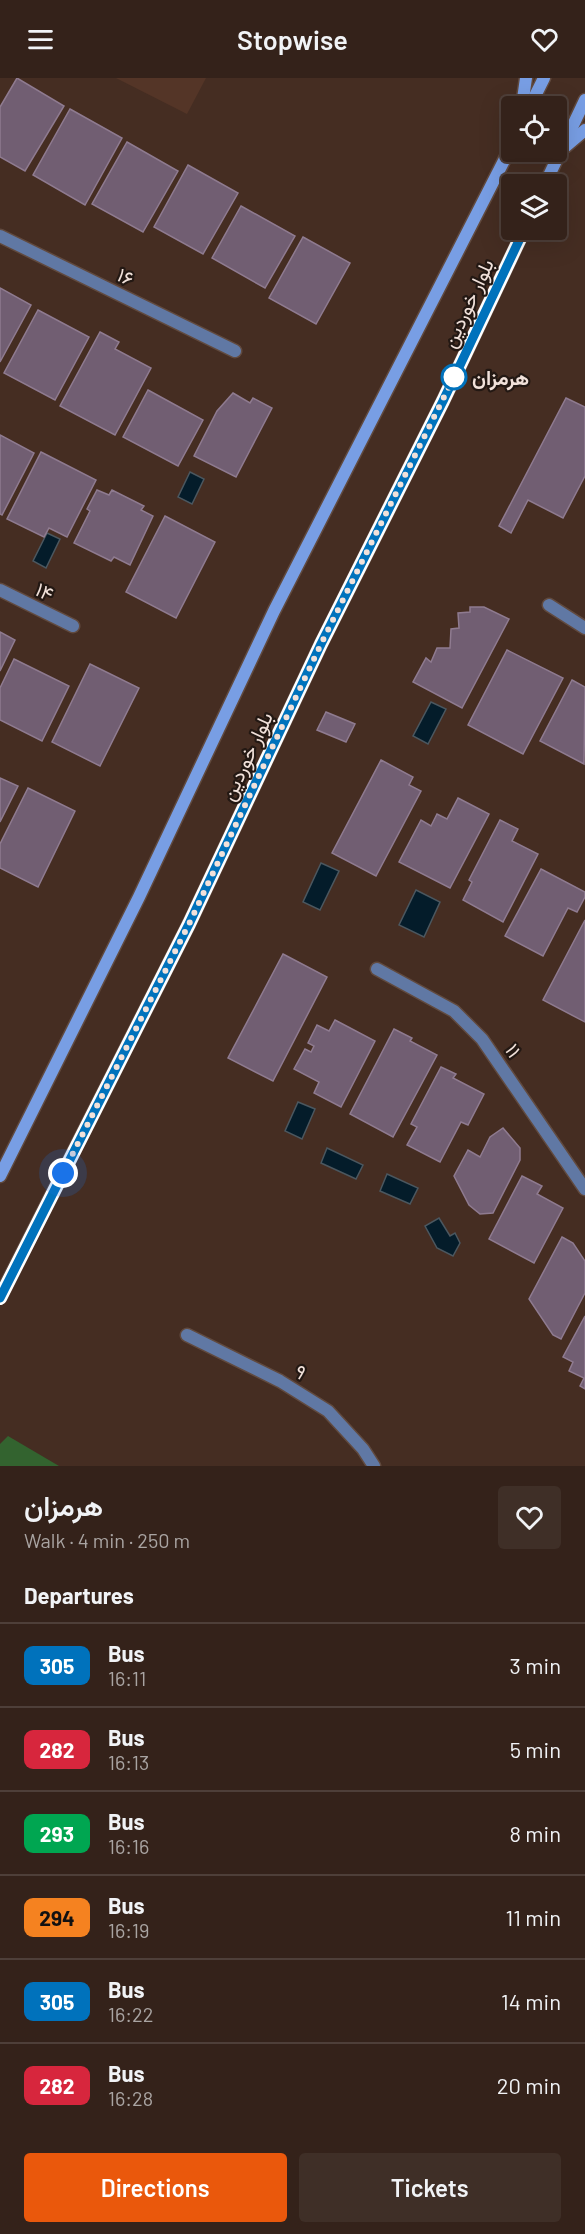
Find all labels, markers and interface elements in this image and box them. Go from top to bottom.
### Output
icon: menu [24,23,57,56]
text: Stopwise [237,23,348,55]
icon: heart [528,23,561,56]
map controls [501,96,567,240]
button: locate [501,96,567,162]
button: layers [501,174,567,240]
street label: بلوار خوردین [436,255,500,352]
street label: ۱۶ [114,262,138,290]
marker: هرمزان [441,364,467,390]
place label: هرمزان [472,365,529,391]
street label: ۱۴ [32,576,58,606]
street label: بلوار خوردین [215,708,279,805]
street label: ۱۱ [501,1039,527,1061]
your location [48,1158,78,1188]
street label: ۹ [291,1358,311,1384]
button: heart [498,1486,561,1549]
text: هرمزان [24,1488,103,1522]
text: Walk · 4 min · 250 m [24,1528,190,1552]
text: Departures [24,1582,134,1608]
text: Bus [108,1640,145,1666]
text: 3 min [510,1652,561,1678]
text: 305 [40,1653,74,1678]
text: 16:11 [108,1666,146,1690]
text: Bus [108,1724,145,1750]
text: 5 min [510,1736,561,1762]
text: 282 [40,1737,74,1762]
text: 16:13 [108,1750,149,1774]
text: Bus [108,1808,145,1834]
text: 8 min [509,1820,561,1846]
text: 293 [40,1821,74,1846]
text: 16:16 [108,1834,149,1858]
text: Bus [108,1892,145,1918]
text: 11 min [505,1904,561,1930]
text: 294 [39,1905,75,1930]
text: 16:19 [108,1918,150,1942]
text: Bus [108,1976,145,2002]
text: 14 min [501,1988,561,2014]
text: 305 [40,1989,74,2014]
text: 16:22 [108,2002,154,2026]
text: Bus [108,2060,145,2086]
text: 20 min [497,2072,561,2098]
text: 282 [40,2073,74,2098]
text: 16:28 [108,2086,153,2110]
button: Directions [24,2153,287,2222]
button: Tickets [299,2153,561,2222]

